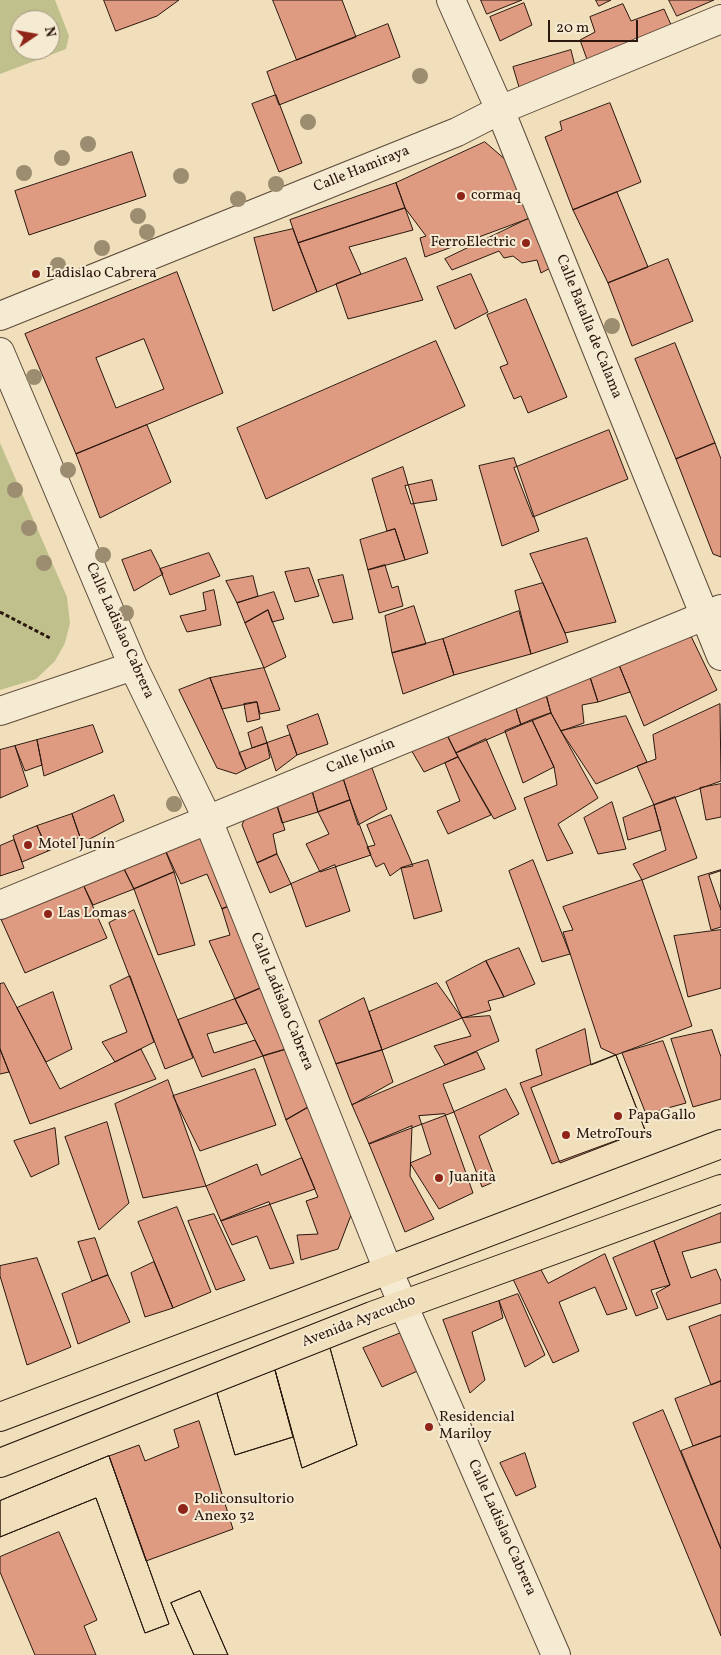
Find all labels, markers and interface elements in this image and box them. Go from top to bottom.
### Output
north arrow [10,10,60,60]
scale bar [551,10,641,42]
text: 20 m [556,18,589,39]
text: N [39,25,60,39]
street label: Calle Hamiraya [311,143,413,197]
place label: cormaq [471,187,521,205]
marker: cormaq [455,190,467,202]
place label: FerroElectric [431,234,516,252]
marker: FerroElectric [520,237,532,249]
street label: Calle Batalla de Calama [551,252,625,402]
place label: Ladislao Cabrera [46,265,157,283]
marker: Ladislao Cabrera [30,268,42,280]
street label: Calle Ladislao Cabrera [81,560,157,702]
street label: Calle Junín [324,735,398,779]
place label: Motel Junín [38,836,115,854]
marker: Motel Junín [22,839,34,851]
place label: Las Lomas [58,905,127,923]
marker: Las Lomas [42,908,54,920]
street label: Calle Ladislao Cabrera [245,930,317,1074]
place label: PapaGallo [628,1107,696,1125]
marker: PapaGallo [612,1110,624,1122]
place label: MetroTours [576,1126,652,1144]
marker: MetroTours [560,1129,572,1141]
place label: Juanita [449,1169,496,1187]
marker: Juanita [433,1172,445,1184]
street label: Avenida Ayacucho [299,1292,419,1352]
place label: Residencial Mariloy [439,1409,515,1444]
marker: Residencial Mariloy [423,1421,435,1433]
street label: Calle Ladislao Cabrera [463,1457,539,1599]
place label: Policonsultorio Anexo 32 [194,1491,294,1526]
marker: Policonsultorio Anexo 32 [176,1502,190,1516]

